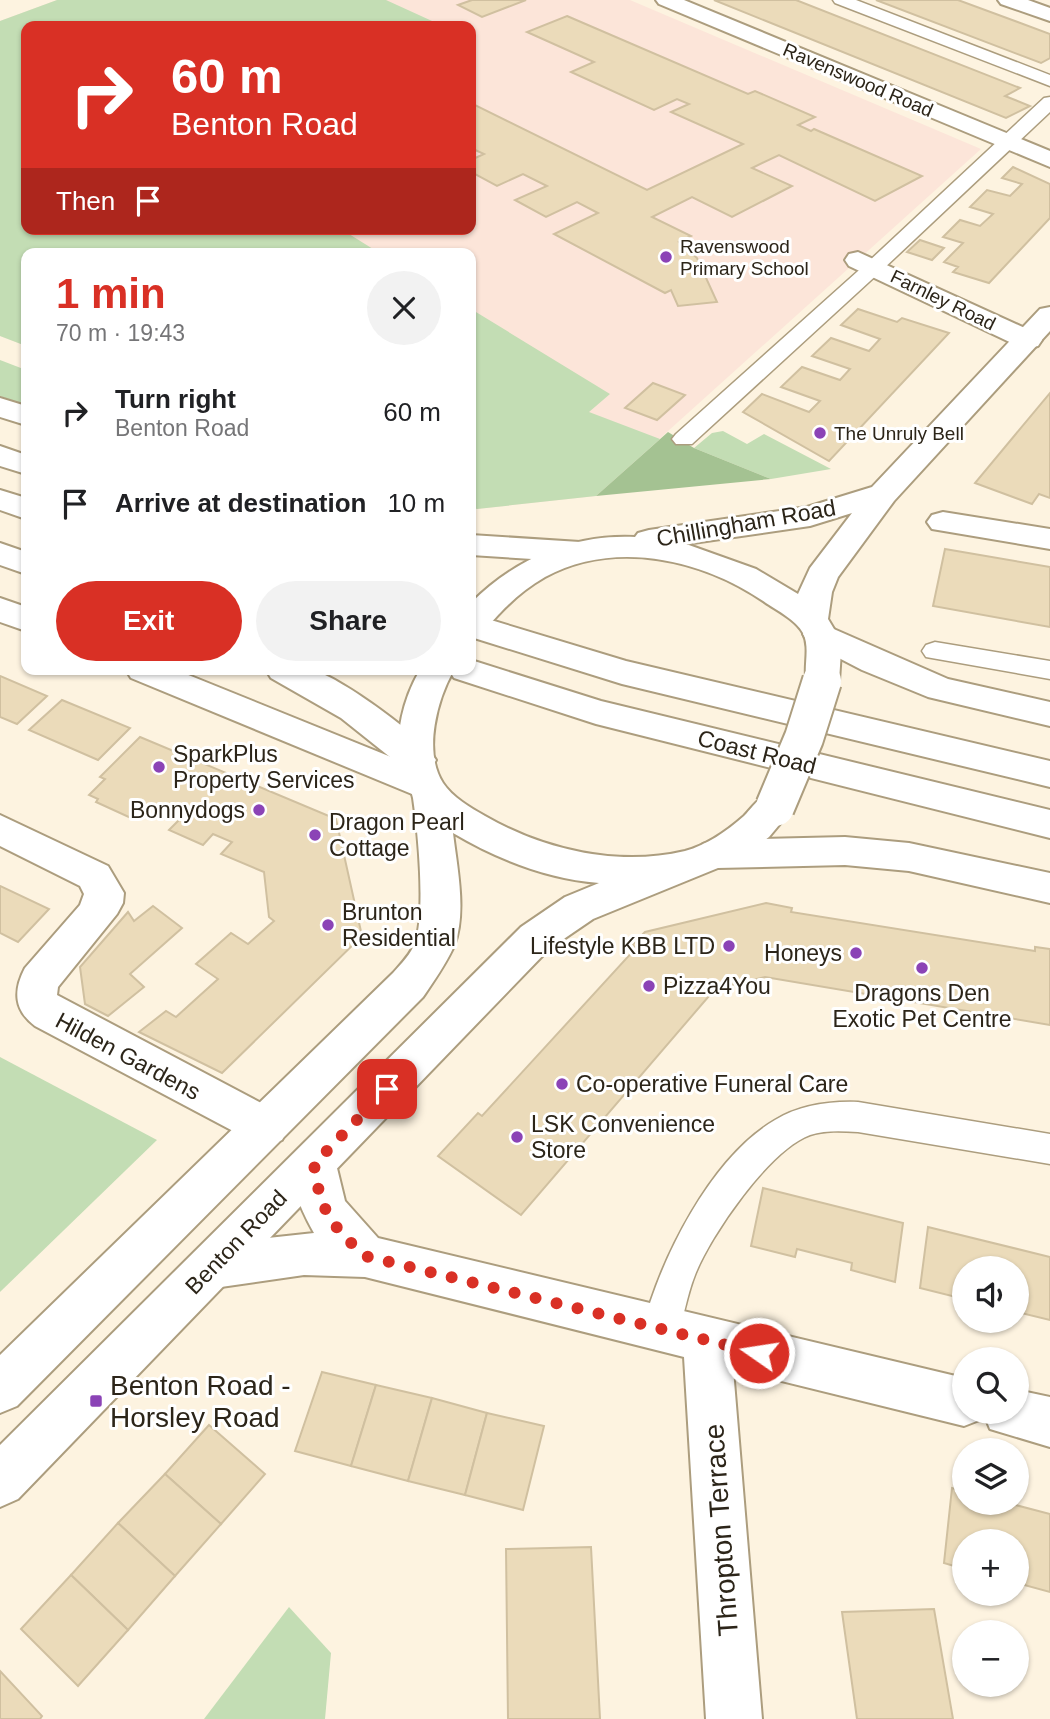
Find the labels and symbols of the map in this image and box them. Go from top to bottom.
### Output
street label: Ravenswood Road [780,39,936,121]
place label: Ravenswood Primary School [680,236,809,279]
marker: Ravenswood Primary School [658,249,674,265]
street label: Farnley Road [887,266,999,334]
place label: The Unruly Bell [834,423,964,444]
marker: The Unruly Bell [812,425,828,441]
street label: Chillingham Road [654,494,838,552]
street label: Coast Road [695,725,819,779]
place label: SparkPlus Property Services [173,741,355,793]
marker: SparkPlus Property Services [151,759,167,775]
place label: Bonnydogs [130,797,245,823]
marker: Bonnydogs [251,802,267,818]
place label: Dragon Pearl Cottage [329,809,465,861]
marker: Dragon Pearl Cottage [307,827,323,843]
place label: Brunton Residential [342,899,456,951]
marker: Brunton Residential [320,917,336,933]
place label: Lifestyle KBB LTD [530,933,715,959]
marker: Lifestyle KBB LTD [721,938,737,954]
place label: Honeys [764,940,842,966]
marker: Honeys [848,945,864,961]
marker: Dragons Den Exotic Pet Centre [914,960,930,976]
place label: Pizza4You [663,973,771,999]
marker: Pizza4You [641,978,657,994]
place label: Dragons Den Exotic Pet Centre [833,980,1011,1032]
street label: Hilden Gardens [51,1007,205,1105]
pin [357,1059,417,1119]
place label: Co-operative Funeral Care [576,1071,848,1097]
marker: Co-operative Funeral Care [554,1076,570,1092]
place label: LSK Convenience Store [531,1111,715,1163]
marker: LSK Convenience Store [509,1129,525,1145]
street label: Benton Road [180,1185,292,1299]
position arrow [722,1316,796,1390]
place label: Benton Road - Horsley Road [110,1370,291,1433]
marker: Benton Road - Horsley Road [88,1393,104,1409]
street label: Thropton Terrace [698,1423,744,1637]

